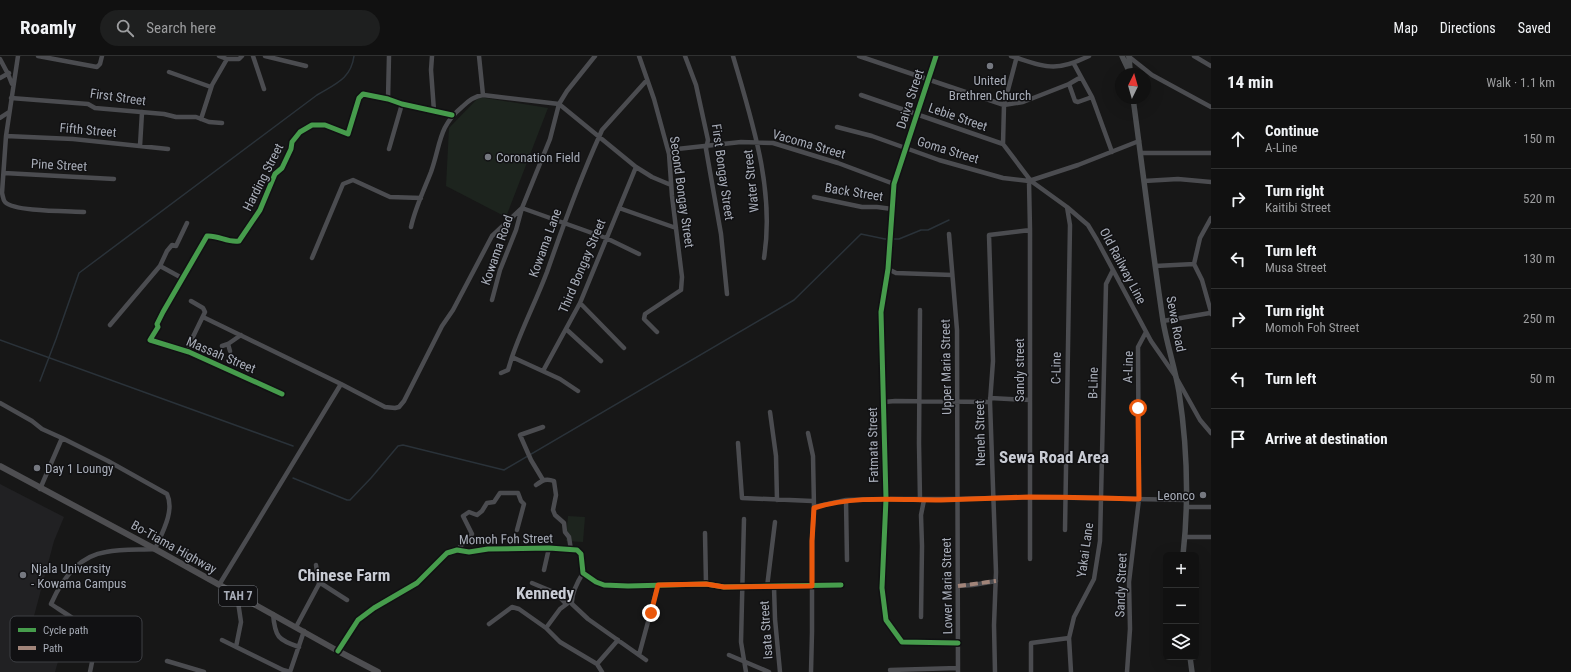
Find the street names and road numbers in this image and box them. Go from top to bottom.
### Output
street label: Daiva Street [893,67,927,131]
street label: First Street [89,86,147,108]
street label: Lebie Street [927,100,990,134]
street label: Fifth Street [59,120,117,140]
street label: First Bongay Street [709,123,737,221]
street label: Vacoma Street [771,126,847,162]
street label: Goma Street [915,134,981,167]
street label: Second Bongay Street [667,135,697,249]
street label: Harding Street [240,141,286,213]
street label: Water Street [740,149,762,213]
street label: Pine Street [31,156,88,174]
street label: Back Street [824,180,884,204]
street label: Kowama Lane [526,207,564,279]
street label: Kowama Road [478,213,516,287]
street label: Third Bongay Street [555,217,609,315]
street label: Old Railway Line [1097,225,1149,307]
street label: Sewa Road [1163,295,1189,353]
street label: Upper Maria Street [938,319,954,415]
street label: Massah Street [184,334,258,376]
street label: Sandy street [1012,338,1027,402]
street label: A-Line [1120,351,1136,383]
street label: C-Line [1048,352,1064,384]
street label: B-Line [1085,367,1101,399]
street label: Neneh Street [972,400,988,466]
street label: Fatmata Street [865,407,881,483]
street label: Bo-Tiama Highway [129,517,220,577]
street label: Yakai Lane [1074,521,1096,579]
street label: Momoh Foh Street [459,531,553,547]
street label: Lower Maria Street [939,537,955,635]
street label: Sandy Street [1112,552,1130,618]
road number: TAH 7 [219,586,257,606]
street label: Isata Street [756,600,776,660]

